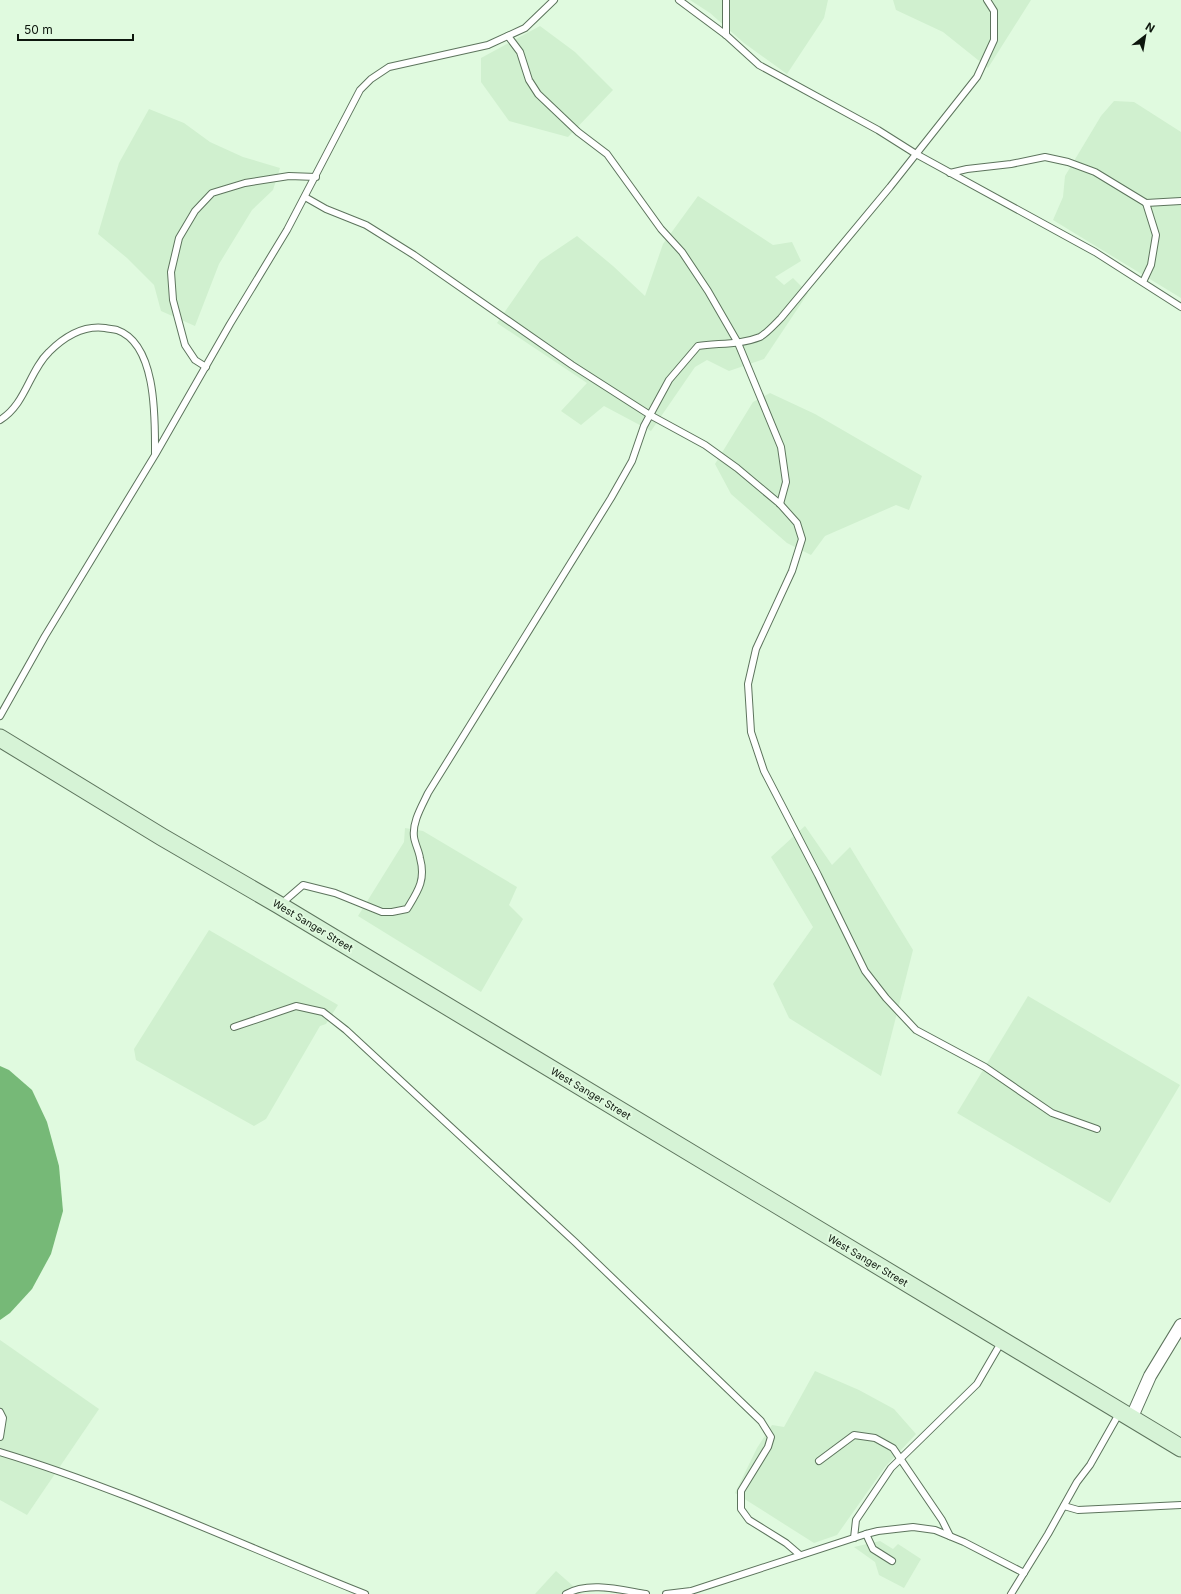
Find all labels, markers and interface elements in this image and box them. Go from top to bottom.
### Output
scale bar [18,16,133,42]
north arrow [1125,16,1165,56]
text: N [1143,19,1157,36]
text: 50 m [24,22,53,37]
street label: West Sanger Street [271,896,356,954]
street label: West Sanger Street [549,1064,634,1122]
street label: West Sanger Street [826,1231,911,1289]

